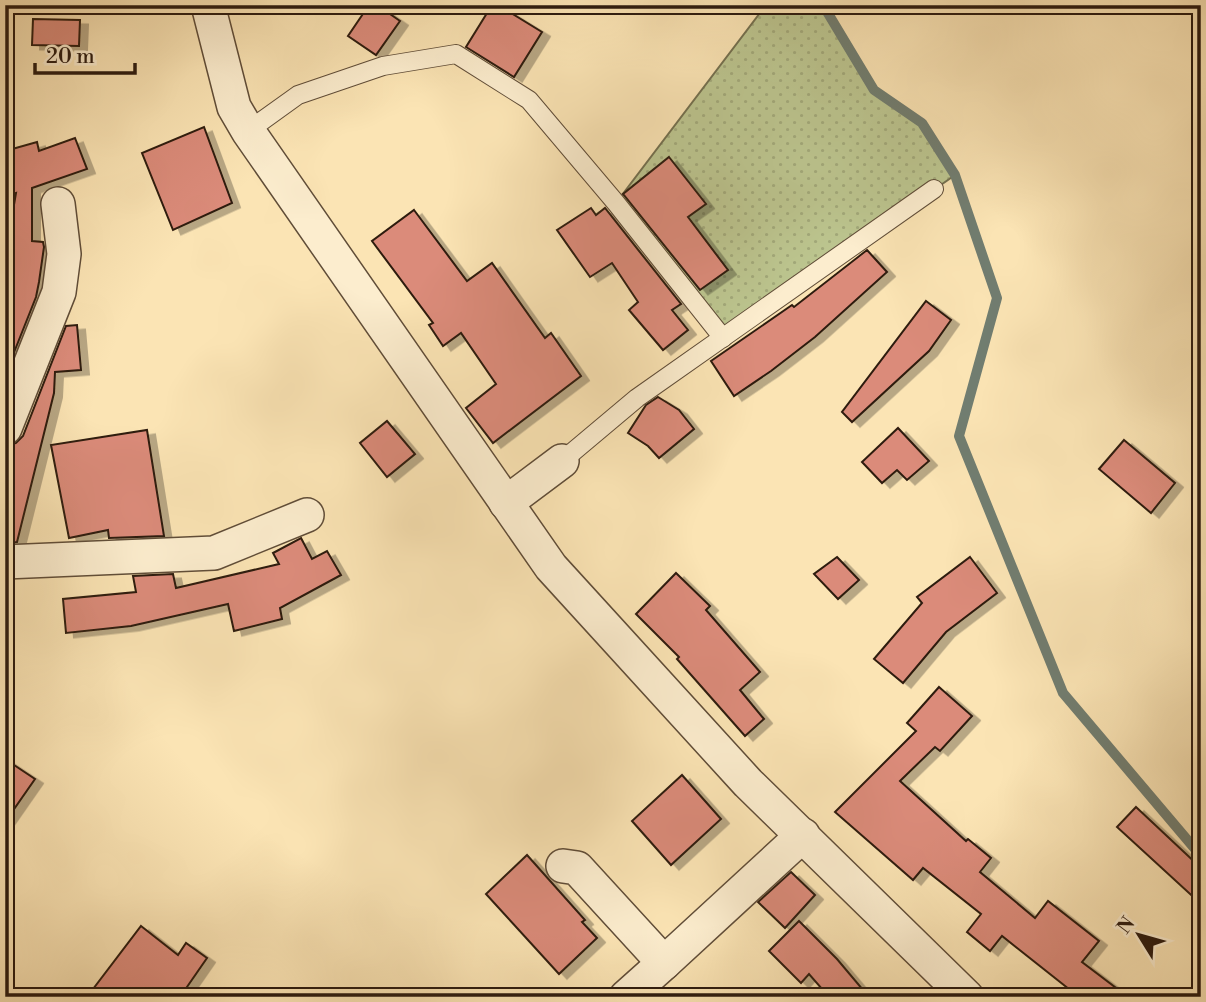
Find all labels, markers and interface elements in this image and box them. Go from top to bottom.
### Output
scale bar [35,32,135,76]
text: 20 m [46,44,95,70]
north arrow [1104,900,1174,970]
text: N [1112,912,1140,939]

